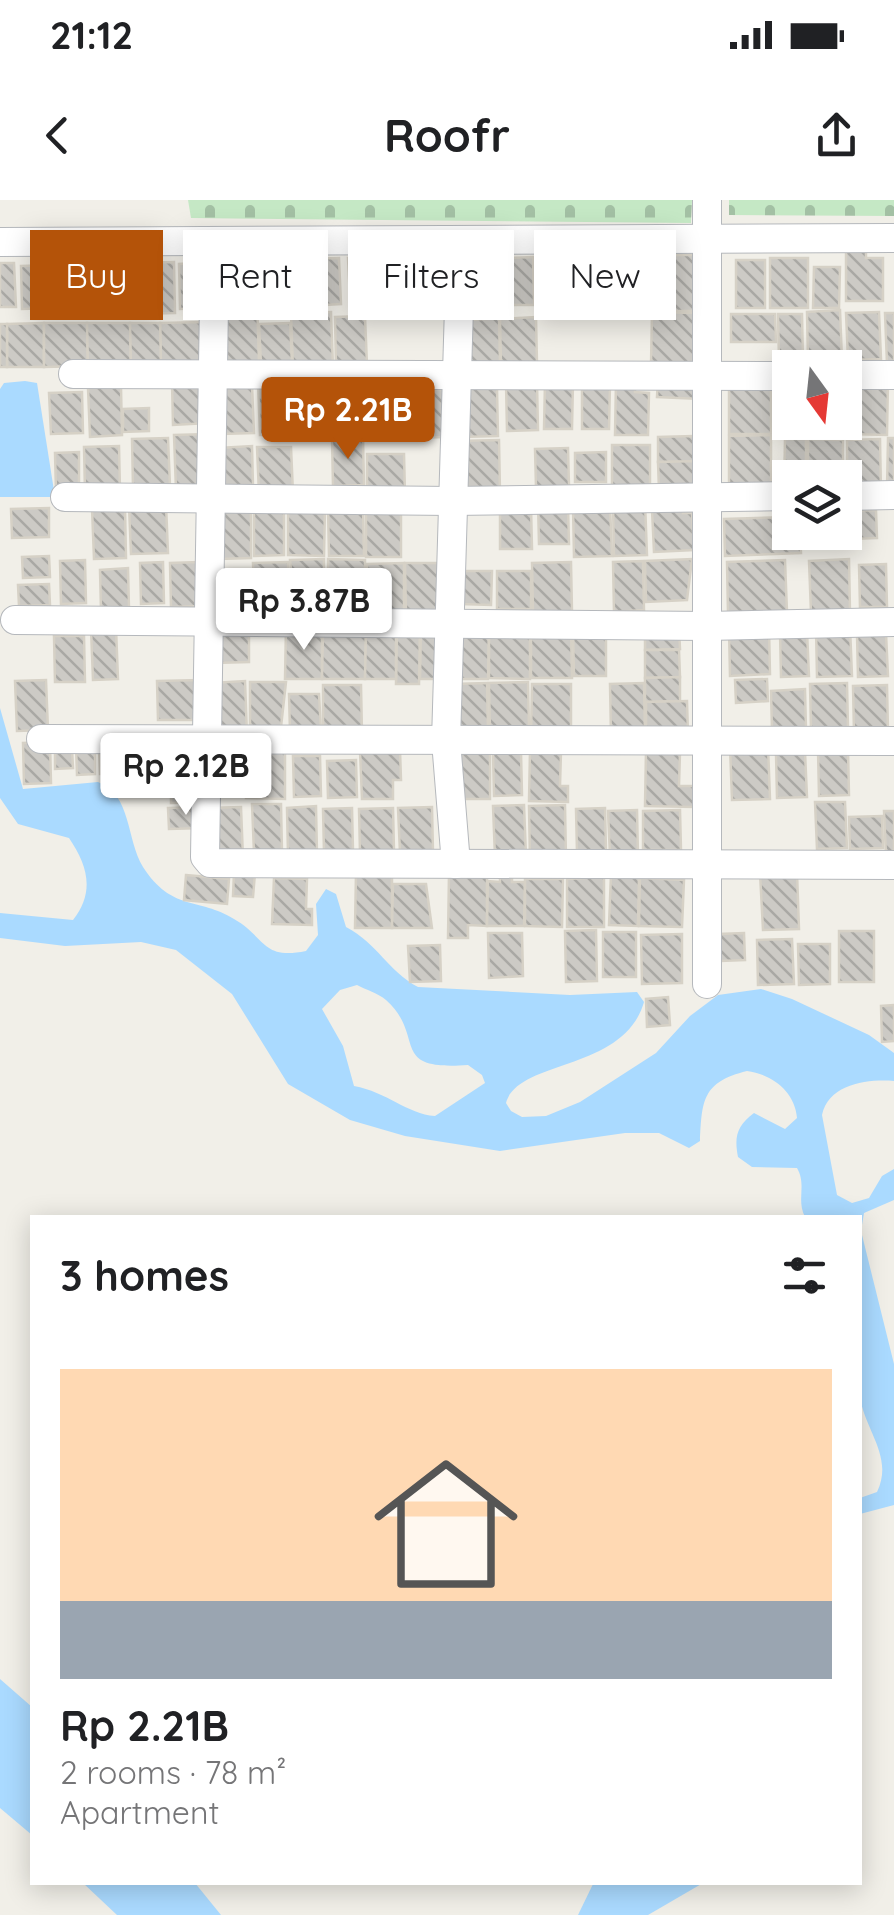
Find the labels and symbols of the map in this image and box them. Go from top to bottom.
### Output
north arrow [772,350,862,440]
pin: Rp 2.21B [245,377,451,462]
pin: Rp 3.87B [201,568,407,653]
pin: Rp 2.12B [83,733,289,818]

